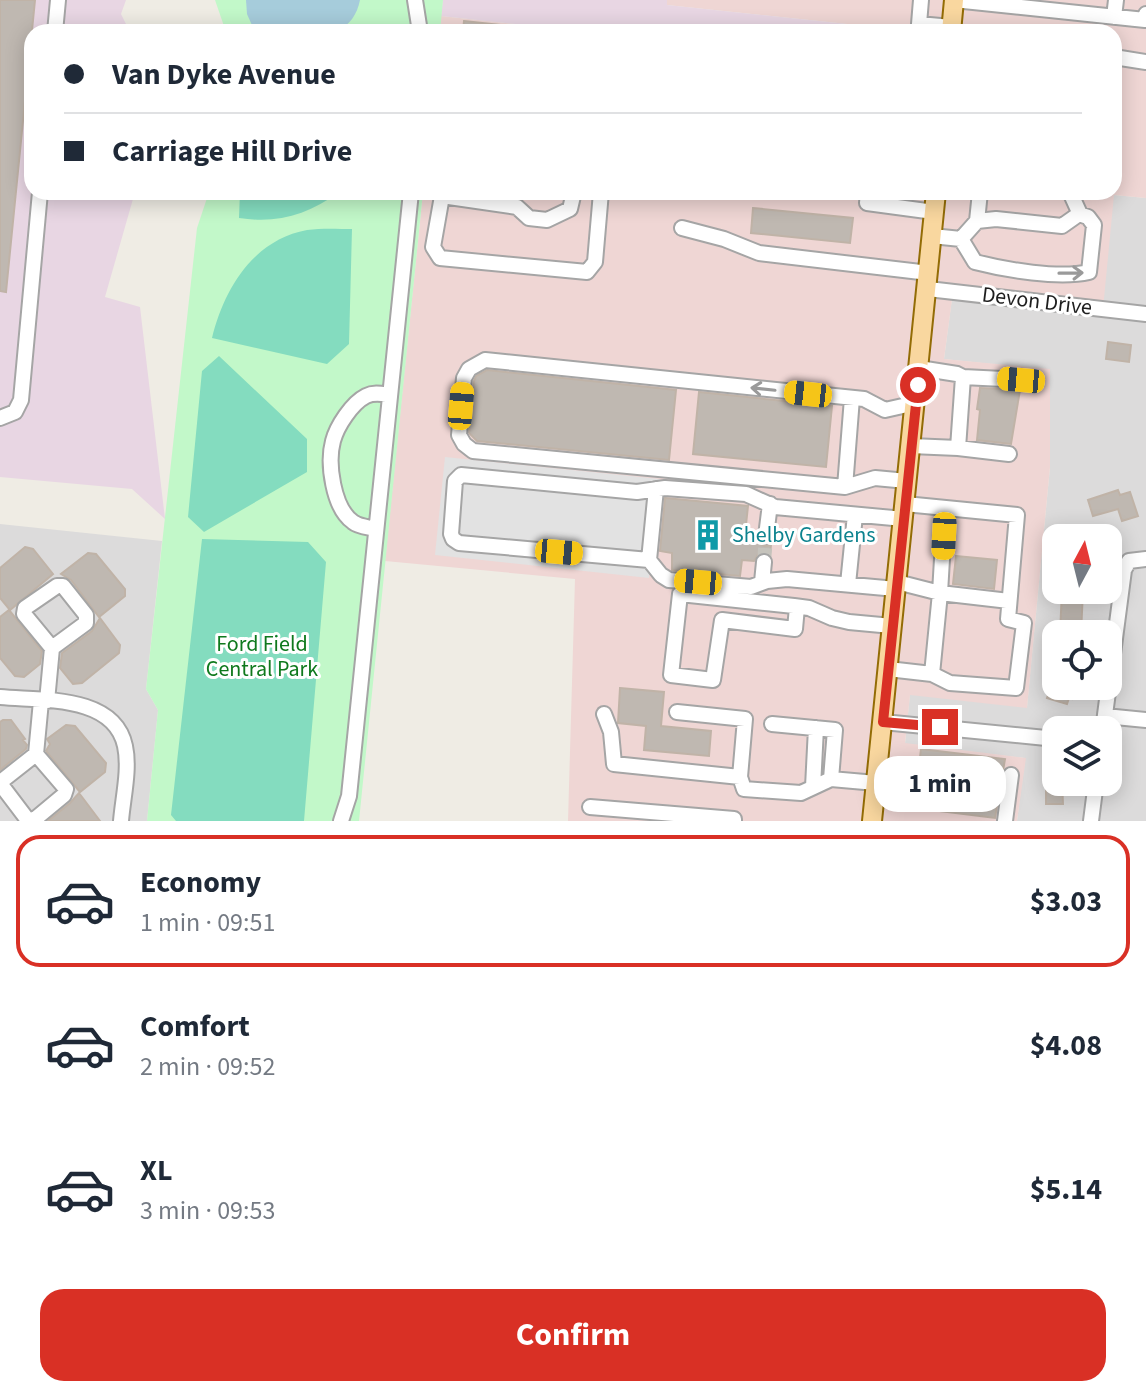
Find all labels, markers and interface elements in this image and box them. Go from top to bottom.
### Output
text: Van Dyke Avenue [112,53,336,96]
text: Carriage Hill Drive [112,130,352,173]
one-way arrow [1057,266,1084,281]
street label: Devon Drive [980,278,1094,324]
car [996,366,1046,394]
route start [900,367,936,403]
car [783,380,833,408]
car [447,381,475,431]
one-way arrow [750,381,777,396]
car [931,511,957,561]
building icon: Shelby Gardens [691,518,725,552]
place label: Shelby Gardens [732,519,875,551]
north arrow [1042,524,1122,604]
map controls [1042,524,1122,796]
car [534,538,584,566]
car [673,568,723,596]
button: locate [1042,620,1122,700]
park label: Ford Field Central Park [206,628,318,685]
route end [922,709,958,745]
button: layers [1042,716,1122,796]
callout: 1 min [874,755,1006,811]
text: 1 min [908,765,972,802]
text: Economy [140,861,261,904]
icon: car [44,865,116,937]
text: $3.03 [1030,880,1102,923]
text: 1 min · 09:51 [140,904,275,941]
text: Comfort [140,1005,250,1048]
icon: car [44,1009,116,1081]
text: $4.08 [1030,1024,1102,1067]
text: 2 min · 09:52 [140,1048,275,1085]
text: XL [140,1149,173,1192]
icon: car [44,1153,116,1225]
text: $5.14 [1030,1168,1102,1211]
text: 3 min · 09:53 [140,1192,275,1229]
button: Confirm [40,1289,1106,1381]

